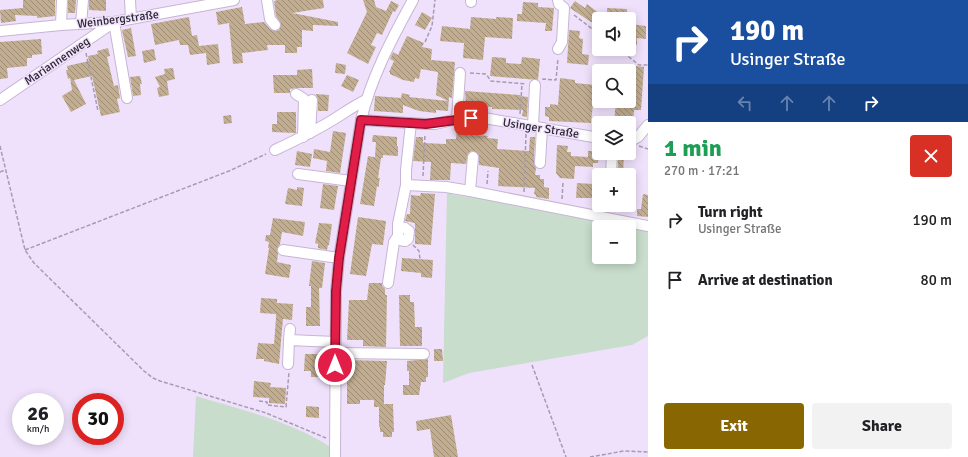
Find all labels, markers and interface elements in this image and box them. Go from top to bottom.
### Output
street label: Weinbergstraße [76,7,160,32]
map controls [592,12,636,264]
button: sound [592,12,636,56]
text: 190 m [730,14,804,48]
icon: right [664,16,716,68]
street label: Mariannenweg [22,34,93,89]
text: Usinger Straße [730,48,845,70]
button: search [592,64,636,108]
icon: left [734,92,756,114]
icon: ahead [776,92,798,114]
icon: ahead [818,92,840,114]
icon: right [860,92,882,114]
pin [454,101,488,135]
icon: arrive [460,107,482,129]
street label: Usinger Straße [502,115,580,142]
button: layers [592,116,636,160]
text: 1 min [664,133,722,163]
button: close [910,135,952,177]
text: 270 m · 17:21 [664,163,740,179]
button: + [592,168,636,212]
text: Turn right [698,203,763,221]
icon: right [664,209,686,231]
text: 190 m [912,211,952,229]
button: − [592,220,636,264]
text: Usinger Straße [698,221,781,237]
icon: arrive [664,269,686,291]
text: Arrive at destination [698,271,833,289]
text: 80 m [921,271,952,289]
position arrow [314,344,356,386]
speed limit sign: 30 [72,393,124,445]
text: 26 [27,401,49,426]
button: Exit [664,403,804,449]
button: Share [812,403,952,449]
text: km/h [27,423,49,435]

